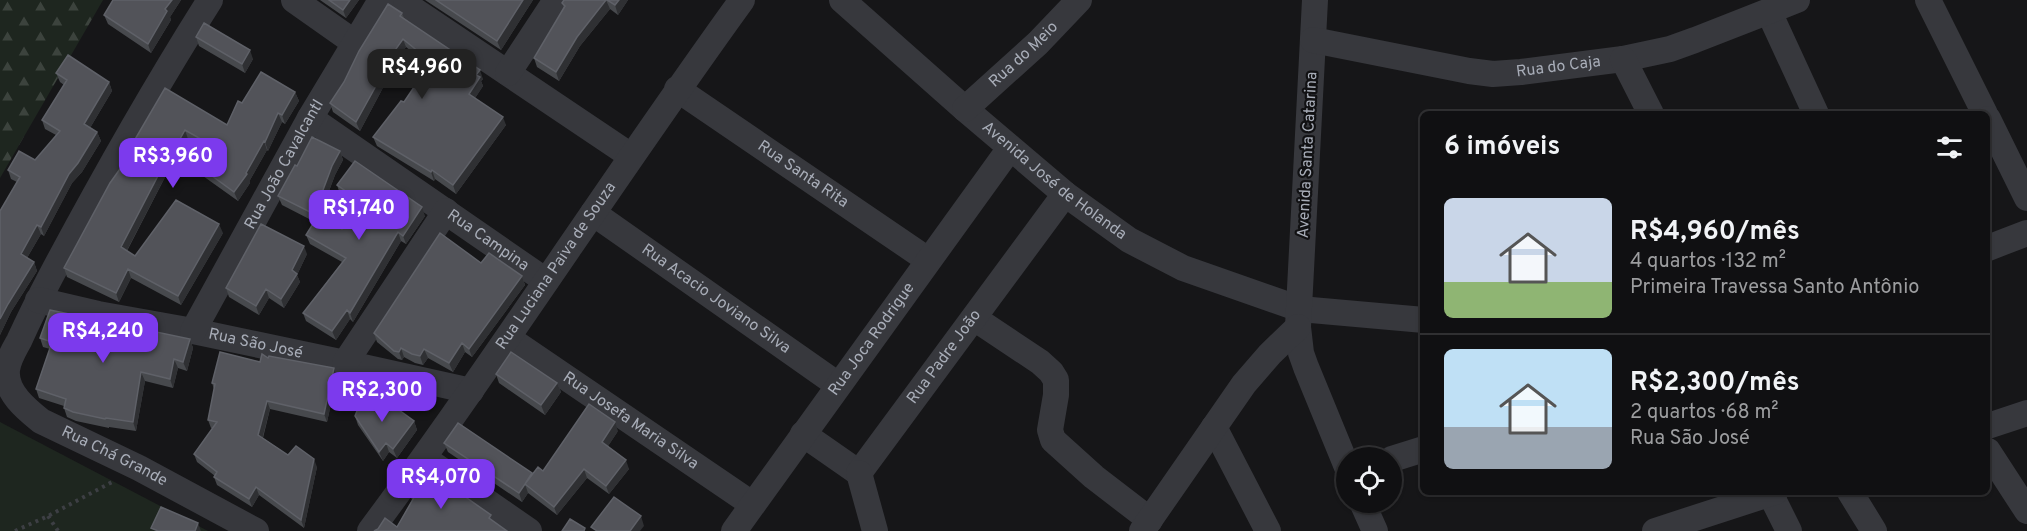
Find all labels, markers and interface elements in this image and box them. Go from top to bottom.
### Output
street label: Rua do Meio [985,18,1063,92]
pin: R$4,960 [367,49,477,100]
street label: Rua do Caja [1515,52,1602,83]
text: R$4,960 [381,55,463,81]
street label: Avenida Santa Catarina [1294,71,1322,239]
street label: Rua João CavalcantI [241,96,329,233]
street label: Avenida José de Holanda [977,117,1130,245]
text: 6 imóveis [1444,131,1560,164]
icon: filters [1933,131,1966,164]
street label: Rua Santa Rita [753,137,852,213]
pin: R$3,960 [118,138,228,189]
text: R$3,960 [133,144,213,170]
street label: Rua Luciana Paiva de Souza [492,178,621,354]
pin: R$1,740 [304,190,414,241]
text: R$1,740 [323,196,395,222]
street label: Rua Campina [443,205,533,276]
text: R$4,960/mês [1630,216,1800,249]
icon: home [1492,222,1564,294]
street label: Rua Acacio Joviano Silva [637,240,794,358]
text: 4 quartos · 132 m² [1630,249,1786,275]
text: Primeira Travessa Santo Antônio [1630,275,1919,301]
street label: Rua Joca Rodrigue [824,279,920,400]
street label: Rua Padre João [903,306,986,408]
pin: R$4,240 [48,313,158,364]
text: R$4,240 [62,319,144,345]
street label: Rua São José [207,324,305,364]
text: R$2,300/mês [1630,367,1799,400]
street label: Rua Josefa Maria Silva [559,368,702,475]
pin: R$2,300 [327,372,437,423]
icon: home [1492,373,1564,445]
text: R$2,300 [341,378,423,404]
text: 2 quartos · 68 m² [1630,400,1779,426]
street label: Rua Chá Grande [58,422,171,491]
text: Rua São José [1630,426,1750,452]
map controls [1336,447,1402,513]
button: locate [1336,447,1402,513]
pin: R$4,070 [386,459,496,510]
text: R$4,070 [401,465,481,491]

